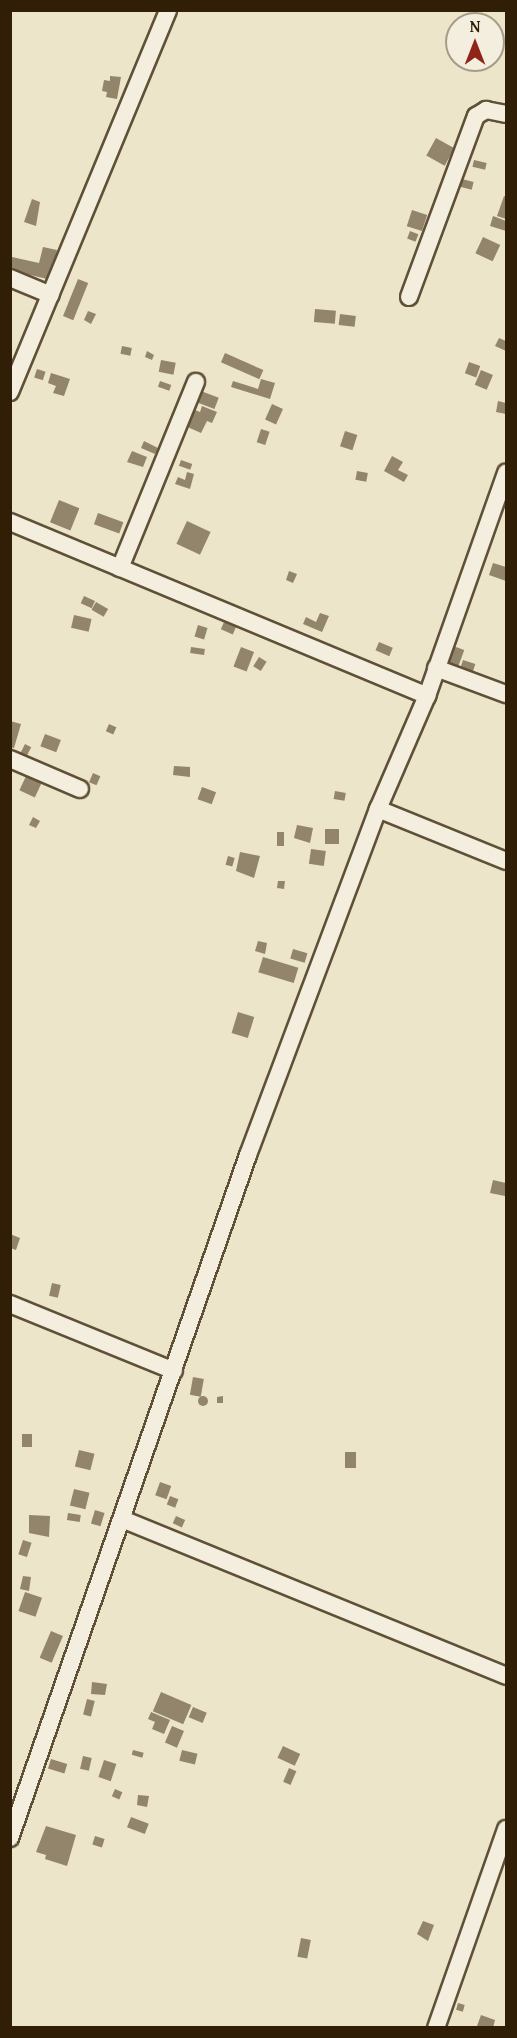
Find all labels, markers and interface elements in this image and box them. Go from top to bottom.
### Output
north arrow [445,12,505,72]
text: N [470,14,480,38]

